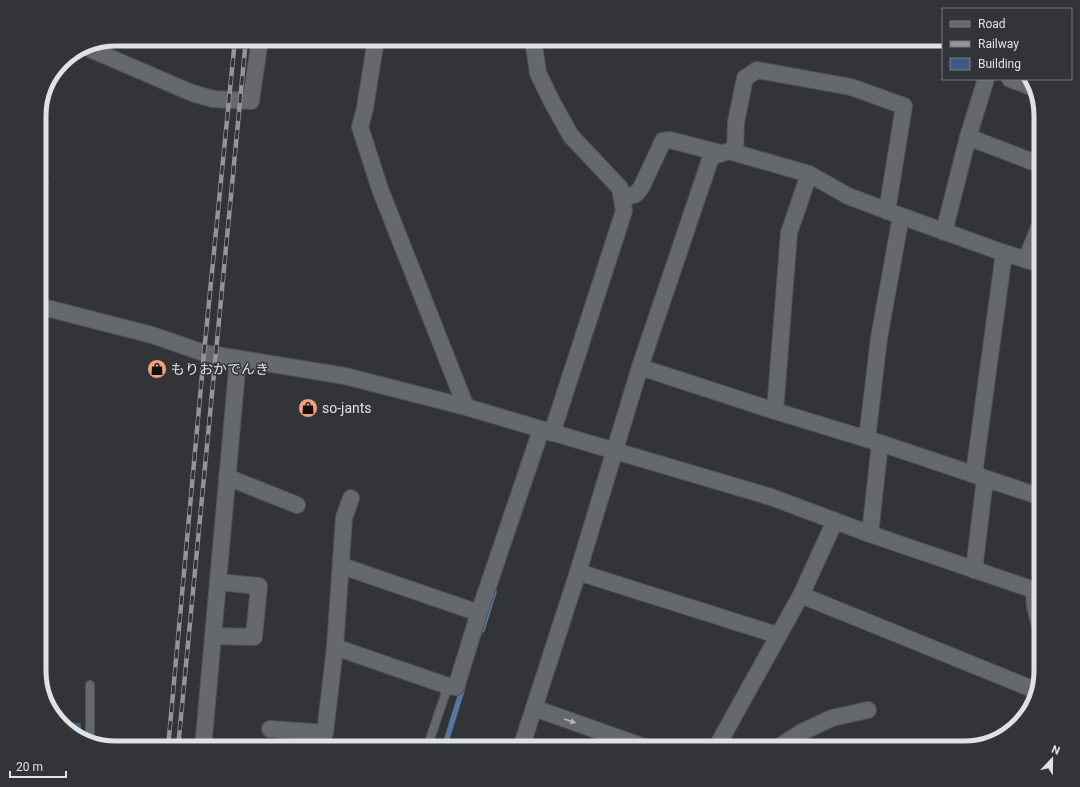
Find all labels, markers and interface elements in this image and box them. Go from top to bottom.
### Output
legend [942,8,1072,80]
text: Road [978,17,1006,31]
text: Railway [978,37,1019,51]
text: Building [978,57,1021,71]
shop icon: もりおかでんき [146,358,168,380]
place label: もりおかでんき [171,361,269,377]
shop icon: so-jants [297,397,319,419]
place label: so-jants [322,400,372,416]
one-way arrow [565,718,577,724]
north arrow [1032,739,1072,779]
text: N [1050,743,1062,758]
scale bar [10,753,66,779]
text: 20 m [16,760,43,774]

